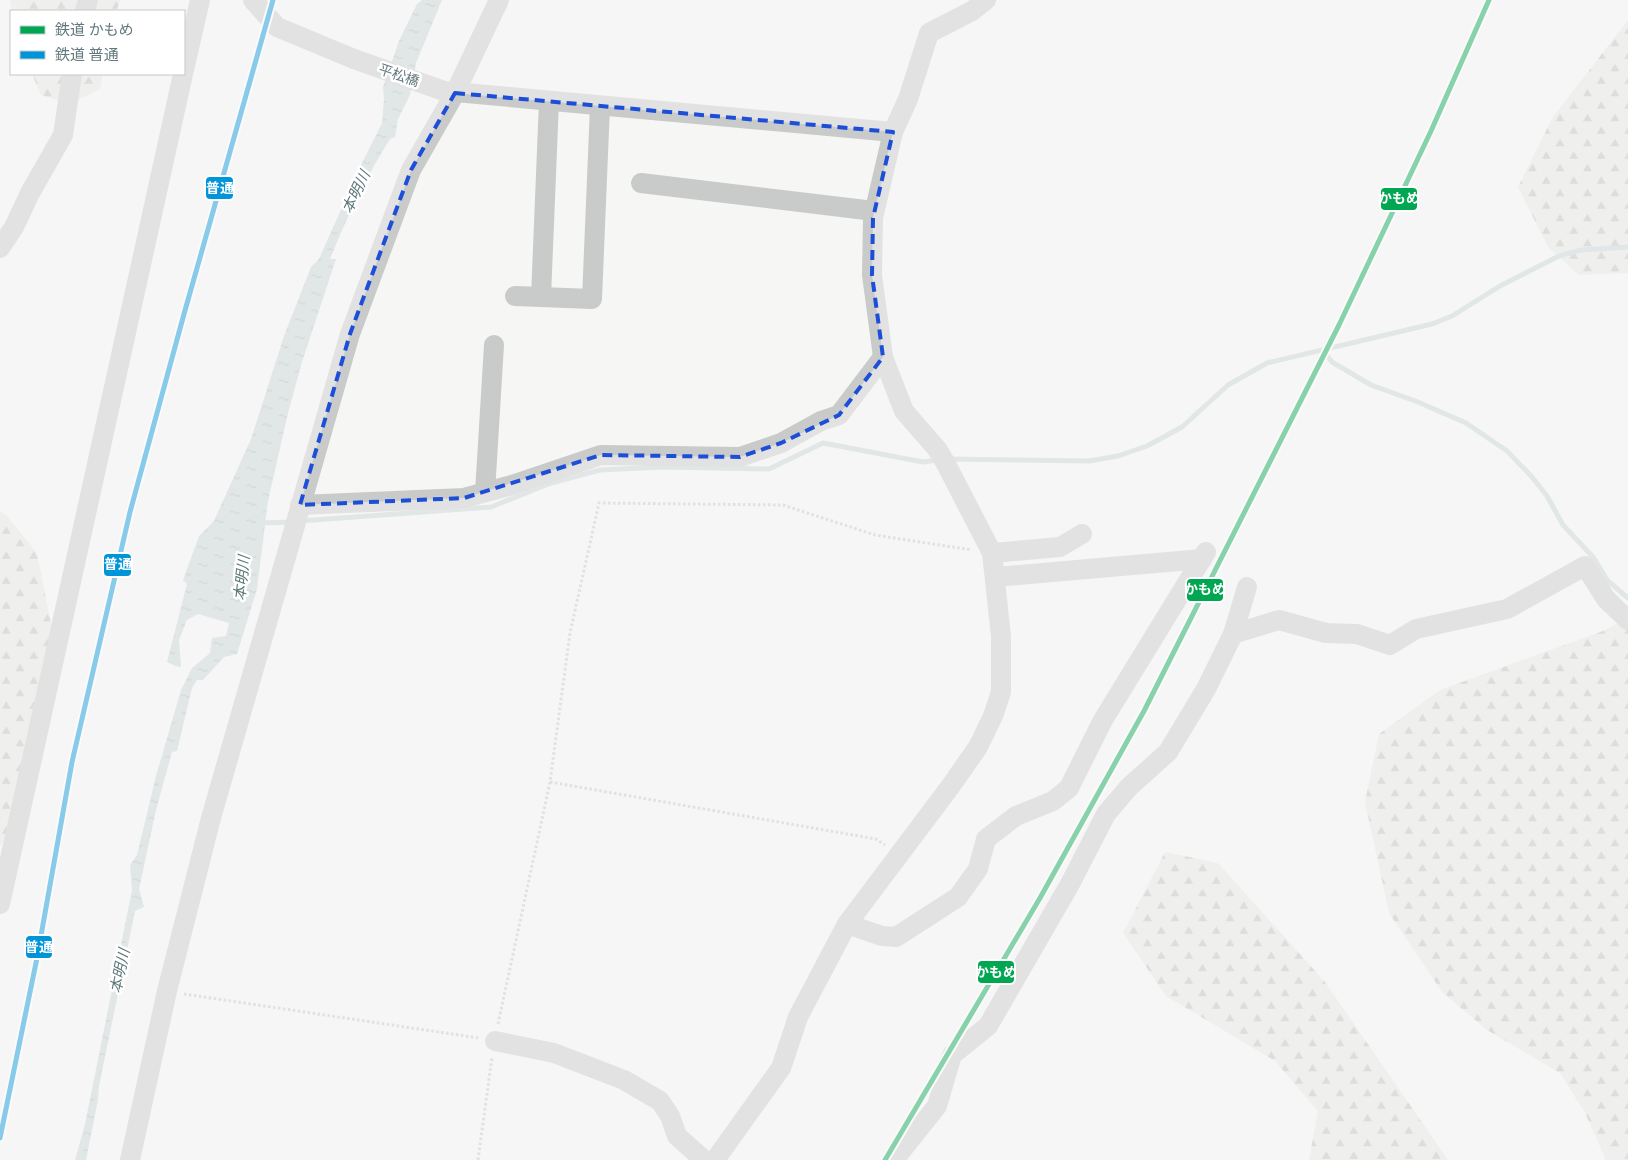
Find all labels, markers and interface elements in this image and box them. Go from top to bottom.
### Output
legend [10,10,185,75]
text: 鉄道 かもめ [55,20,134,38]
text: 鉄道 普通 [55,45,119,63]
street label: 平松橋 [377,60,422,89]
water label: 本明川 [337,166,374,216]
line badge: 普通 [205,176,234,200]
text: 普通 [206,179,234,196]
line badge: かもめ [1380,187,1418,211]
text: かもめ [1378,189,1420,206]
line badge: 普通 [103,553,132,577]
water label: 本明川 [230,553,253,601]
text: 普通 [104,555,132,572]
line badge: かもめ [1186,578,1224,602]
text: かもめ [1184,580,1226,597]
line badge: 普通 [25,935,53,959]
text: 普通 [25,938,53,955]
water label: 本明川 [106,945,133,995]
line badge: かもめ [977,960,1015,984]
text: かもめ [975,963,1017,980]

